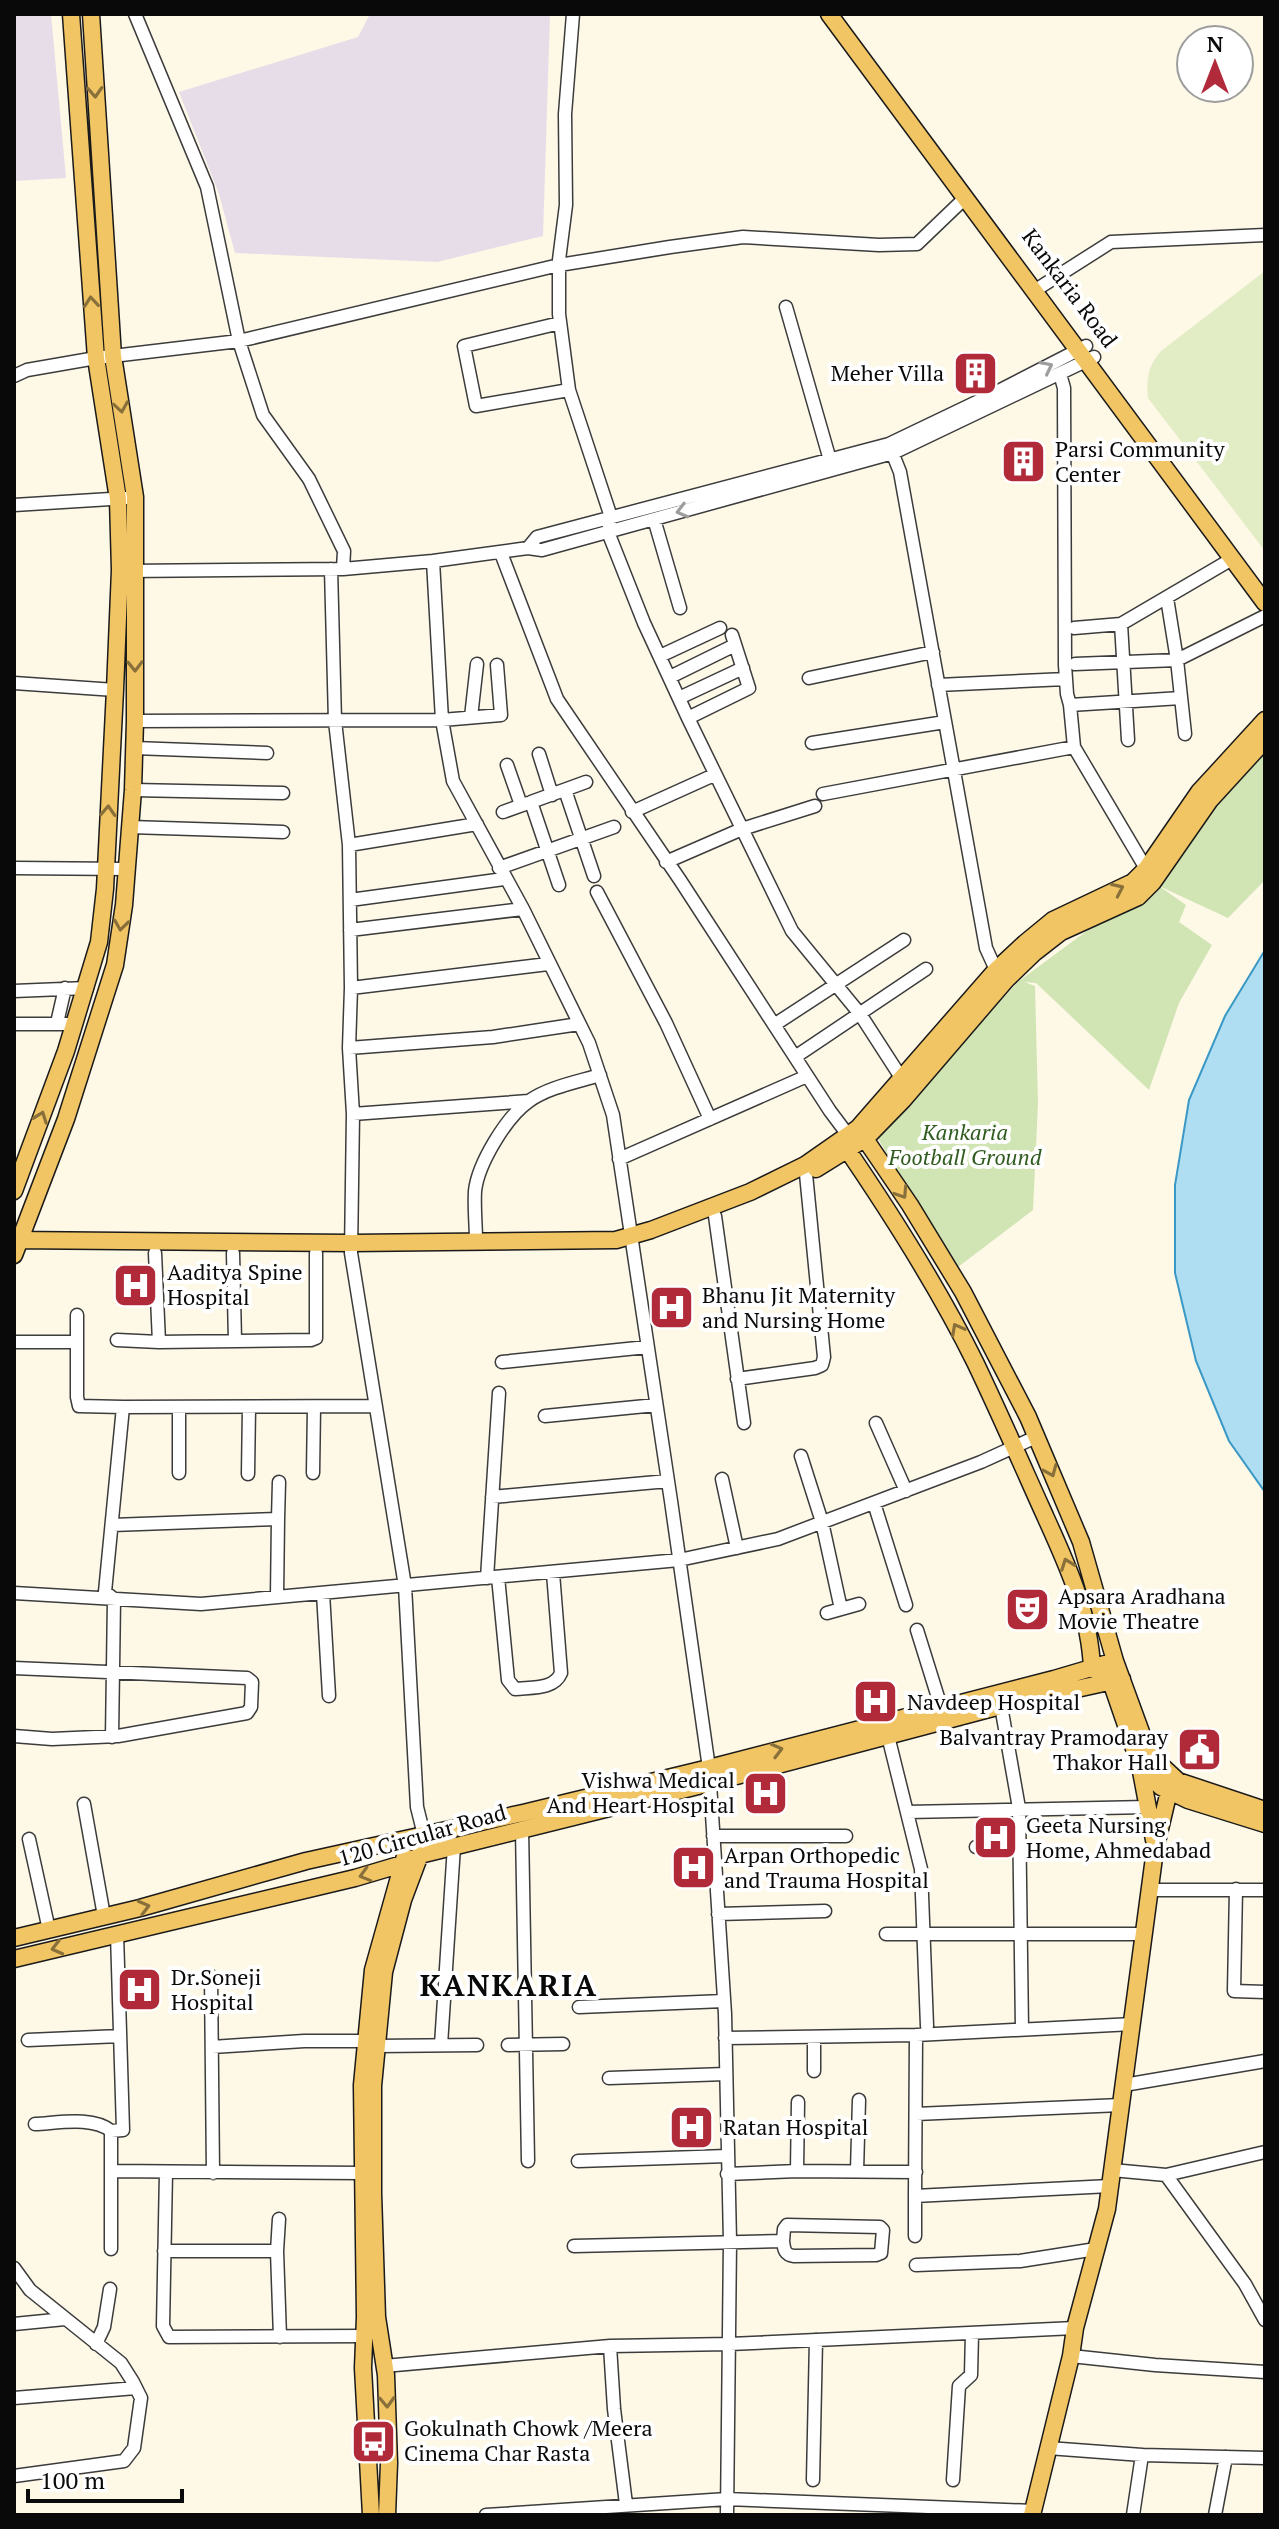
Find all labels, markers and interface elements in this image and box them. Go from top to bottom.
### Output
north arrow [1175,24,1255,104]
text: N [1207,29,1224,58]
one-way arrow [87,86,104,99]
street label: Kankaria Road [1016,222,1125,353]
one-way arrow [83,295,100,308]
building icon: Meher Villa [951,349,999,397]
place label: Meher Villa [831,358,944,387]
one-way arrow [1038,361,1053,376]
one-way arrow [112,400,129,414]
place label: Parsi Community Center [1055,434,1225,488]
building icon: Parsi Community Center [1000,438,1048,486]
one-way arrow [675,502,689,519]
one-way arrow [126,660,144,673]
one-way arrow [100,804,117,817]
one-way arrow [1110,883,1125,899]
one-way arrow [113,918,130,932]
one-way arrow [31,1111,48,1125]
park label: Kankaria Football Ground [888,1117,1043,1171]
one-way arrow [892,1184,907,1198]
place label: Aaditya Spine Hospital [167,1257,303,1311]
hospital icon: Aaditya Spine Hospital [112,1261,160,1309]
place label: Bhanu Jit Maternity and Nursing Home [702,1280,896,1334]
hospital icon: Bhanu Jit Maternity and Nursing Home [647,1284,695,1332]
one-way arrow [951,1323,967,1337]
one-way arrow [1041,1463,1057,1477]
one-way arrow [1060,1558,1076,1572]
place label: Apsara Aradhana Movie Theatre [1058,1581,1226,1635]
theatre icon: Apsara Aradhana Movie Theatre [1003,1585,1051,1633]
hospital icon: Navdeep Hospital [852,1678,900,1726]
place label: Navdeep Hospital [907,1687,1080,1716]
place label: Balvantray Pramodaray Thakor Hall [939,1722,1169,1776]
public building icon: Balvantray Pramodaray Thakor Hall [1175,1726,1223,1774]
one-way arrow [769,1742,783,1759]
place label: Vishwa Medical And Heart Hospital [547,1765,735,1819]
hospital icon: Vishwa Medical And Heart Hospital [742,1769,790,1817]
street label: 120 Circular Road [335,1797,509,1872]
place label: Geeta Nursing Home, Ahmedabad [1026,1810,1211,1864]
hospital icon: Geeta Nursing Home, Ahmedabad [971,1814,1019,1862]
place label: Arpan Orthopedic and Trauma Hospital [724,1840,929,1894]
hospital icon: Arpan Orthopedic and Trauma Hospital [669,1844,717,1892]
one-way arrow [358,1866,372,1882]
one-way arrow [137,1899,151,1916]
one-way arrow [51,1939,65,1956]
place label: Dr.Soneji Hospital [171,1962,261,2016]
district label: KANKARIA [420,1965,598,2005]
hospital icon: Dr.Soneji Hospital [116,1966,164,2014]
hospital icon: Ratan Hospital [668,2103,716,2151]
place label: Ratan Hospital [723,2112,869,2141]
one-way arrow [378,2396,395,2409]
place label: Gokulnath Chowk /Meera Cinema Char Rasta [404,2413,653,2467]
bus stop icon: Gokulnath Chowk /Meera Cinema Char Rasta [349,2417,397,2465]
scale bar [28,2453,182,2503]
text: 100 m [40,2464,105,2496]

